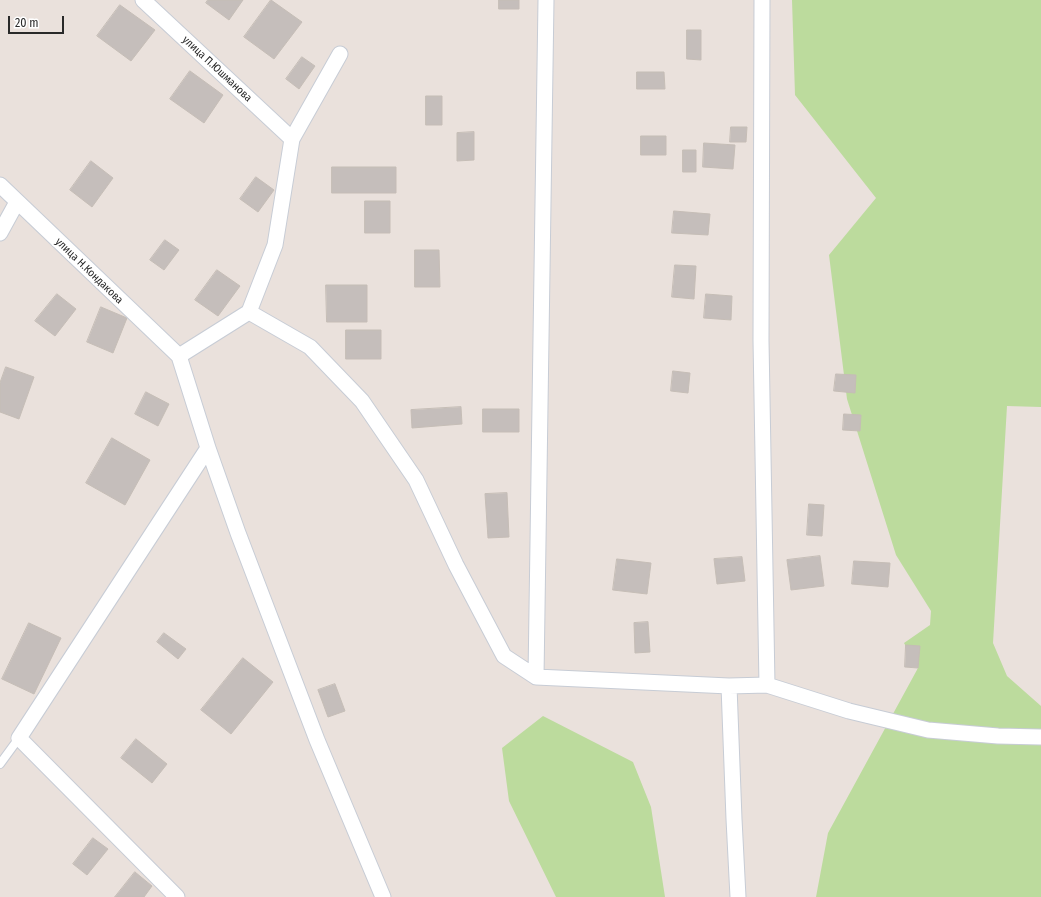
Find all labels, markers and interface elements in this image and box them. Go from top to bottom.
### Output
scale bar [10,8,66,34]
text: 20 m [15,16,39,30]
street label: улица П.Юшманова [179,33,255,105]
street label: улица Н.Кондакова [52,235,126,307]

